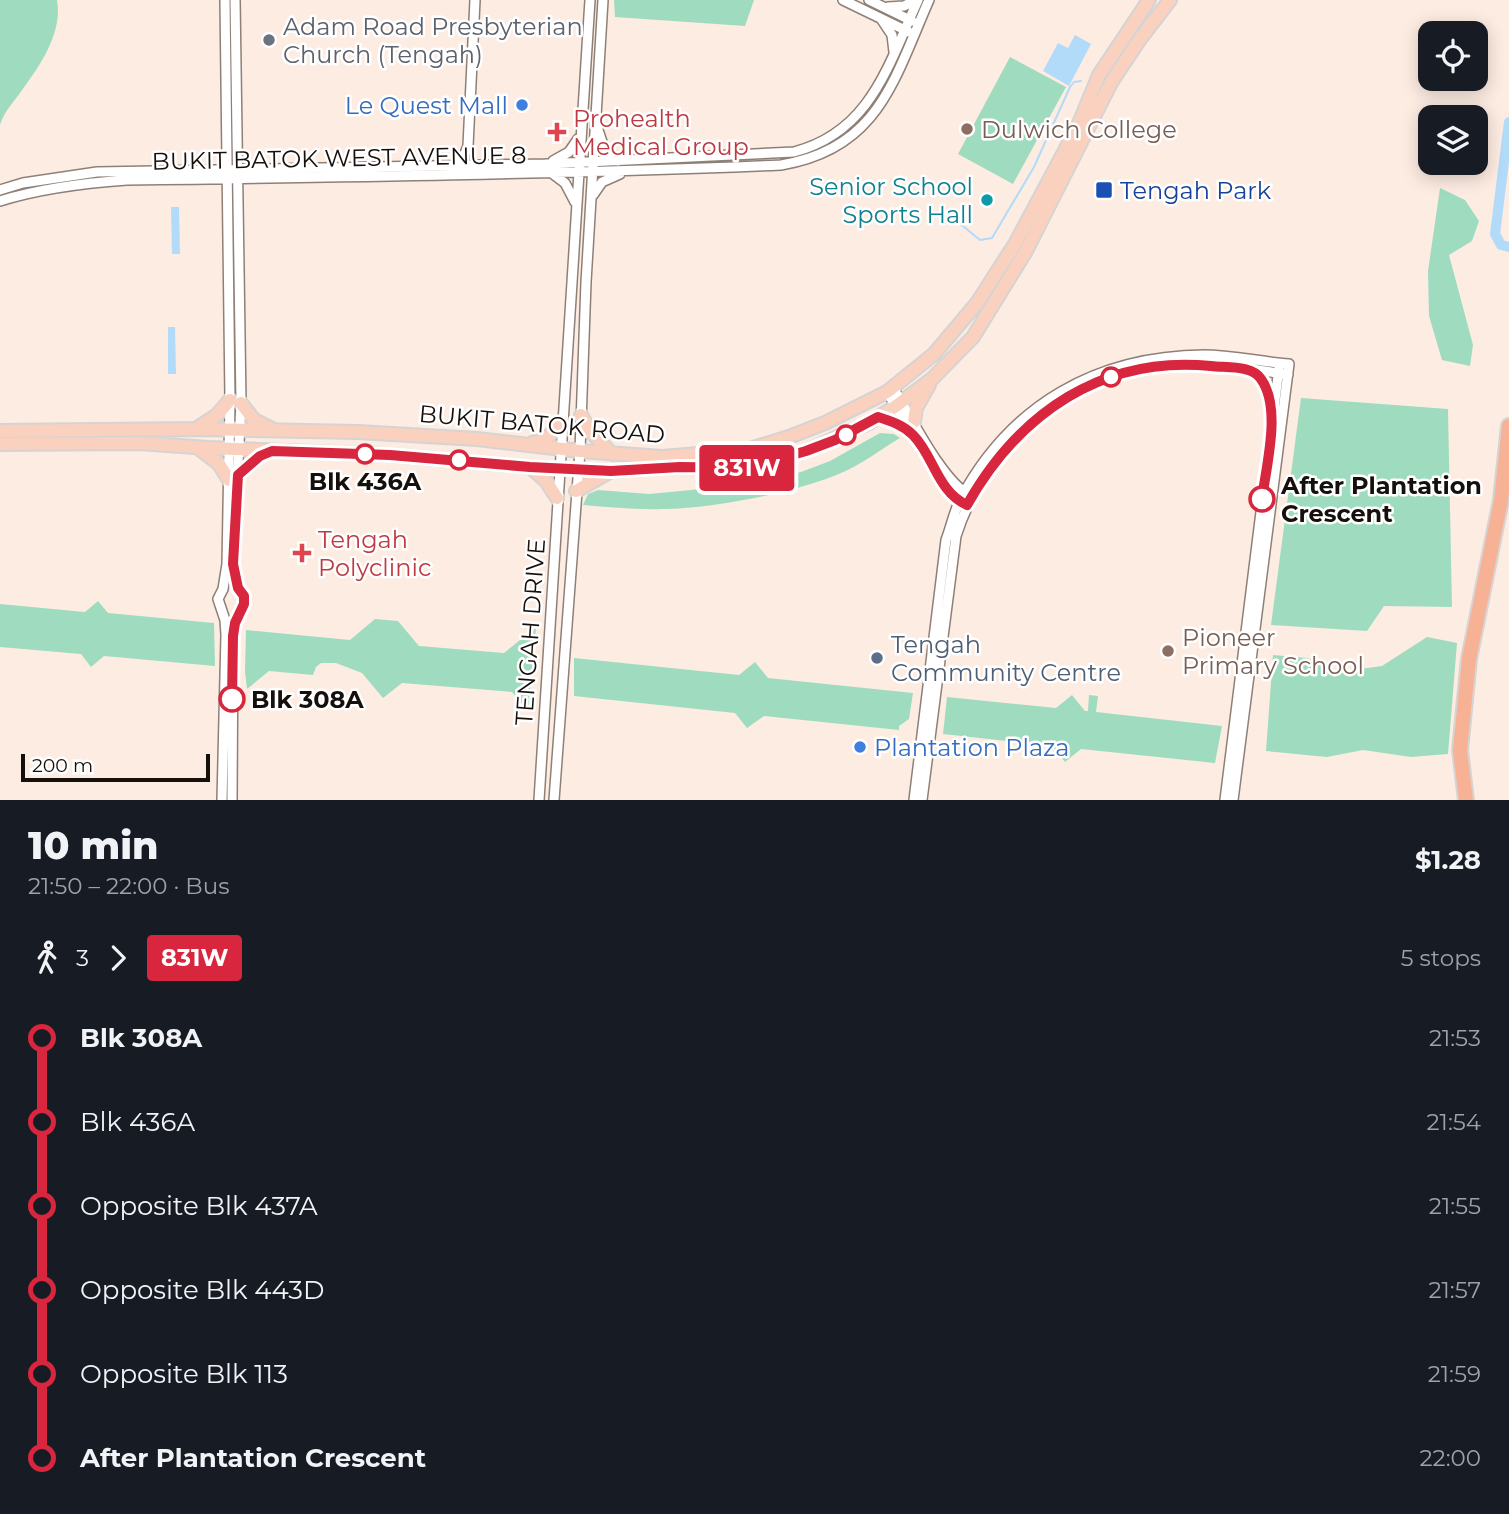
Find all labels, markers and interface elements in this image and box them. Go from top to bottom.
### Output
place label: Adam Road Presbyterian Church (Tengah) [283,12,583,69]
map controls [1418,21,1488,175]
button: locate [1418,21,1488,91]
marker: Adam Road Presbyterian Church (Tengah) [261,32,277,48]
place label: Le Quest Mall [345,91,508,120]
marker: Le Quest Mall [514,97,530,113]
place label: Prohealth Medical Group [573,104,749,161]
button: layers [1418,105,1488,175]
place label: Dulwich College [981,115,1177,144]
marker: Dulwich College [959,121,975,137]
marker: Prohealth Medical Group [547,122,567,142]
street label: BUKIT BATOK WEST AVENUE 8 [151,140,527,176]
place label: Senior School Sports Hall [809,172,973,229]
place label: Tengah Park [1120,176,1272,205]
marker: Tengah Park [1094,180,1114,200]
marker: Senior School Sports Hall [979,192,995,208]
unlabelled marker [1101,367,1121,387]
street label: BUKIT BATOK ROAD [418,399,666,449]
unlabelled marker [836,425,856,445]
marker: Blk 436A [355,444,375,464]
line badge: 831W [698,445,796,491]
unlabelled marker [449,450,469,470]
text: 831W [713,453,781,482]
place label: Blk 436A [309,467,422,496]
place label: After Plantation Crescent [1280,471,1482,528]
marker: After Plantation Crescent [1249,486,1275,512]
place label: Tengah Polyclinic [318,525,431,582]
street label: TENGAH DRIVE [509,538,551,726]
marker: Tengah Polyclinic [292,543,312,563]
place label: Pioneer Primary School [1182,623,1364,680]
place label: Tengah Community Centre [891,630,1121,687]
marker: Pioneer Primary School [1160,643,1176,659]
marker: Tengah Community Centre [869,650,885,666]
place label: Blk 308A [251,685,364,714]
marker: Blk 308A [219,686,245,712]
place label: Plantation Plaza [874,733,1070,762]
marker: Plantation Plaza [852,739,868,755]
scale bar [21,751,210,783]
text: 200 m [32,754,93,777]
text: 10 min [28,822,159,869]
text: $1.28 [1415,844,1481,876]
text: 21:50 – 22:00 · Bus [28,872,229,900]
icon: walk [28,939,66,977]
icon: forward [99,939,137,977]
text: 831W [161,943,228,972]
text: 3 [76,944,89,972]
text: 5 stops [1401,944,1481,972]
text: Blk 308A [80,1022,202,1054]
text: 21:53 [1429,1024,1481,1052]
text: Blk 436A [80,1106,195,1138]
text: 21:54 [1427,1108,1481,1136]
text: Opposite Blk 437A [80,1190,318,1222]
text: 21:55 [1429,1192,1481,1220]
text: Opposite Blk 443D [80,1274,325,1306]
text: 21:57 [1429,1276,1481,1304]
text: Opposite Blk 113 [80,1358,288,1390]
text: 21:59 [1428,1360,1481,1388]
text: After Plantation Crescent [80,1442,426,1474]
text: 22:00 [1420,1444,1481,1472]

